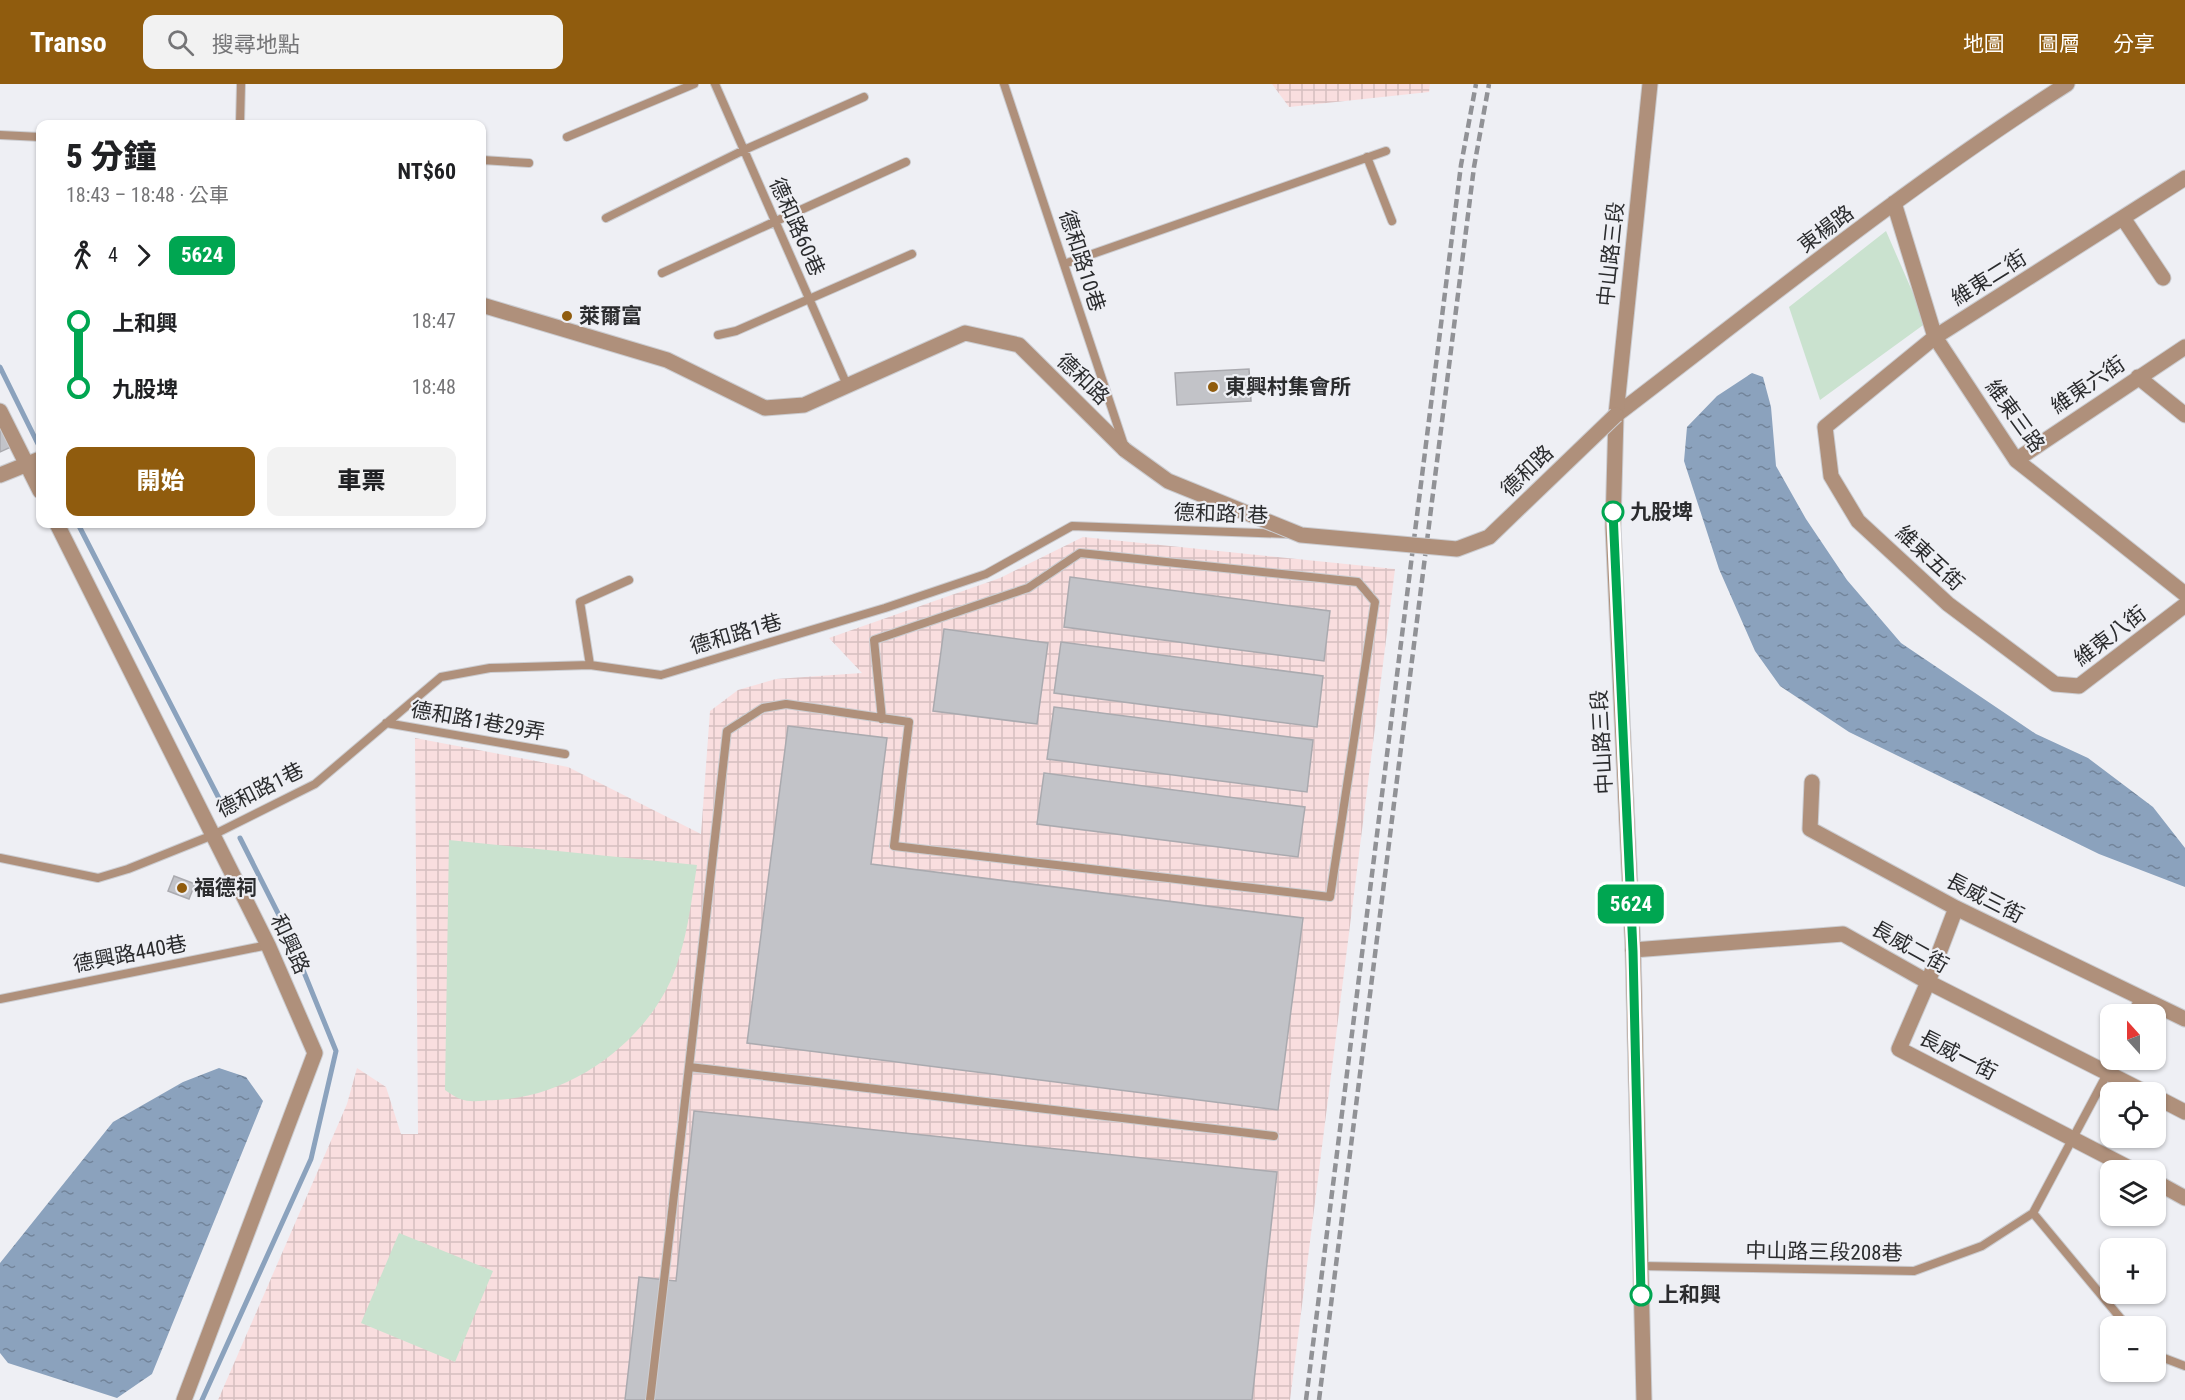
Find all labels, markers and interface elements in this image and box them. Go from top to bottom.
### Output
search box [143,15,563,69]
text: Transo [30,26,107,59]
icon: search [164,26,197,59]
text: 搜尋地點 [212,32,300,57]
text: 地圖 [1963,32,2005,56]
text: 圖層 [2038,32,2080,56]
text: 分享 [2113,32,2155,56]
text: 5 分鐘 [66,137,156,176]
text: NT$60 [398,159,456,184]
street label: 德和路60巷 [765,174,829,280]
text: 18:43 – 18:48 · 公車 [66,183,229,207]
street label: 東楊路 [1794,200,1858,258]
street label: 中山路三段 [1594,201,1628,307]
street label: 德和路10巷 [1054,207,1110,315]
icon: walk [66,239,99,272]
icon: forward [127,239,160,272]
text: 4 [108,243,118,267]
text: 5624 [181,243,223,267]
street label: 維東二街 [1947,246,2031,310]
place label: 萊爾富 [579,304,642,328]
text: 18:47 [412,309,456,333]
marker: 萊爾富 [560,309,574,323]
text: 上和興 [112,311,178,336]
street label: 德和路 [1052,348,1114,410]
street label: 維東六街 [2046,352,2130,418]
text: 18:48 [412,375,456,399]
place label: 東興村集會所 [1225,375,1351,399]
street label: 維東三路 [1981,375,2049,457]
text: 九股埤 [112,377,178,402]
marker: 東興村集會所 [1206,380,1220,394]
street label: 德和路 [1496,440,1558,502]
button: 開始 [66,447,255,516]
button: 車票 [267,447,456,516]
street label: 德和路1巷 [1173,500,1269,528]
place label: 九股埤 [1630,500,1693,524]
marker: 九股埤 [1602,501,1624,523]
street label: 維東五街 [1891,521,1969,595]
street label: 維東八街 [2069,601,2151,671]
street label: 德和路1巷 [687,609,785,659]
street label: 中山路三段 [1587,689,1617,795]
street label: 德和路1巷29弄 [409,697,547,745]
street label: 德和路1巷 [213,758,307,822]
street label: 長威三街 [1942,868,2028,928]
place label: 福德祠 [194,876,257,900]
marker: 福德祠 [175,881,189,895]
line badge: 5624 [1589,884,1673,924]
text: 5624 [1610,892,1652,916]
street label: 和興路 [266,910,314,978]
street label: 長威二街 [1867,916,1953,978]
street label: 德興路440巷 [71,931,189,977]
north arrow [2100,1004,2166,1070]
map controls [2100,1004,2166,1382]
street label: 長威一街 [1915,1025,2001,1085]
button: locate [2100,1082,2166,1148]
button: layers [2100,1160,2166,1226]
button: + [2100,1238,2166,1304]
street label: 中山路三段208巷 [1745,1239,1903,1265]
place label: 上和興 [1658,1283,1721,1307]
marker: 上和興 [1630,1284,1652,1306]
button: − [2100,1316,2166,1382]

